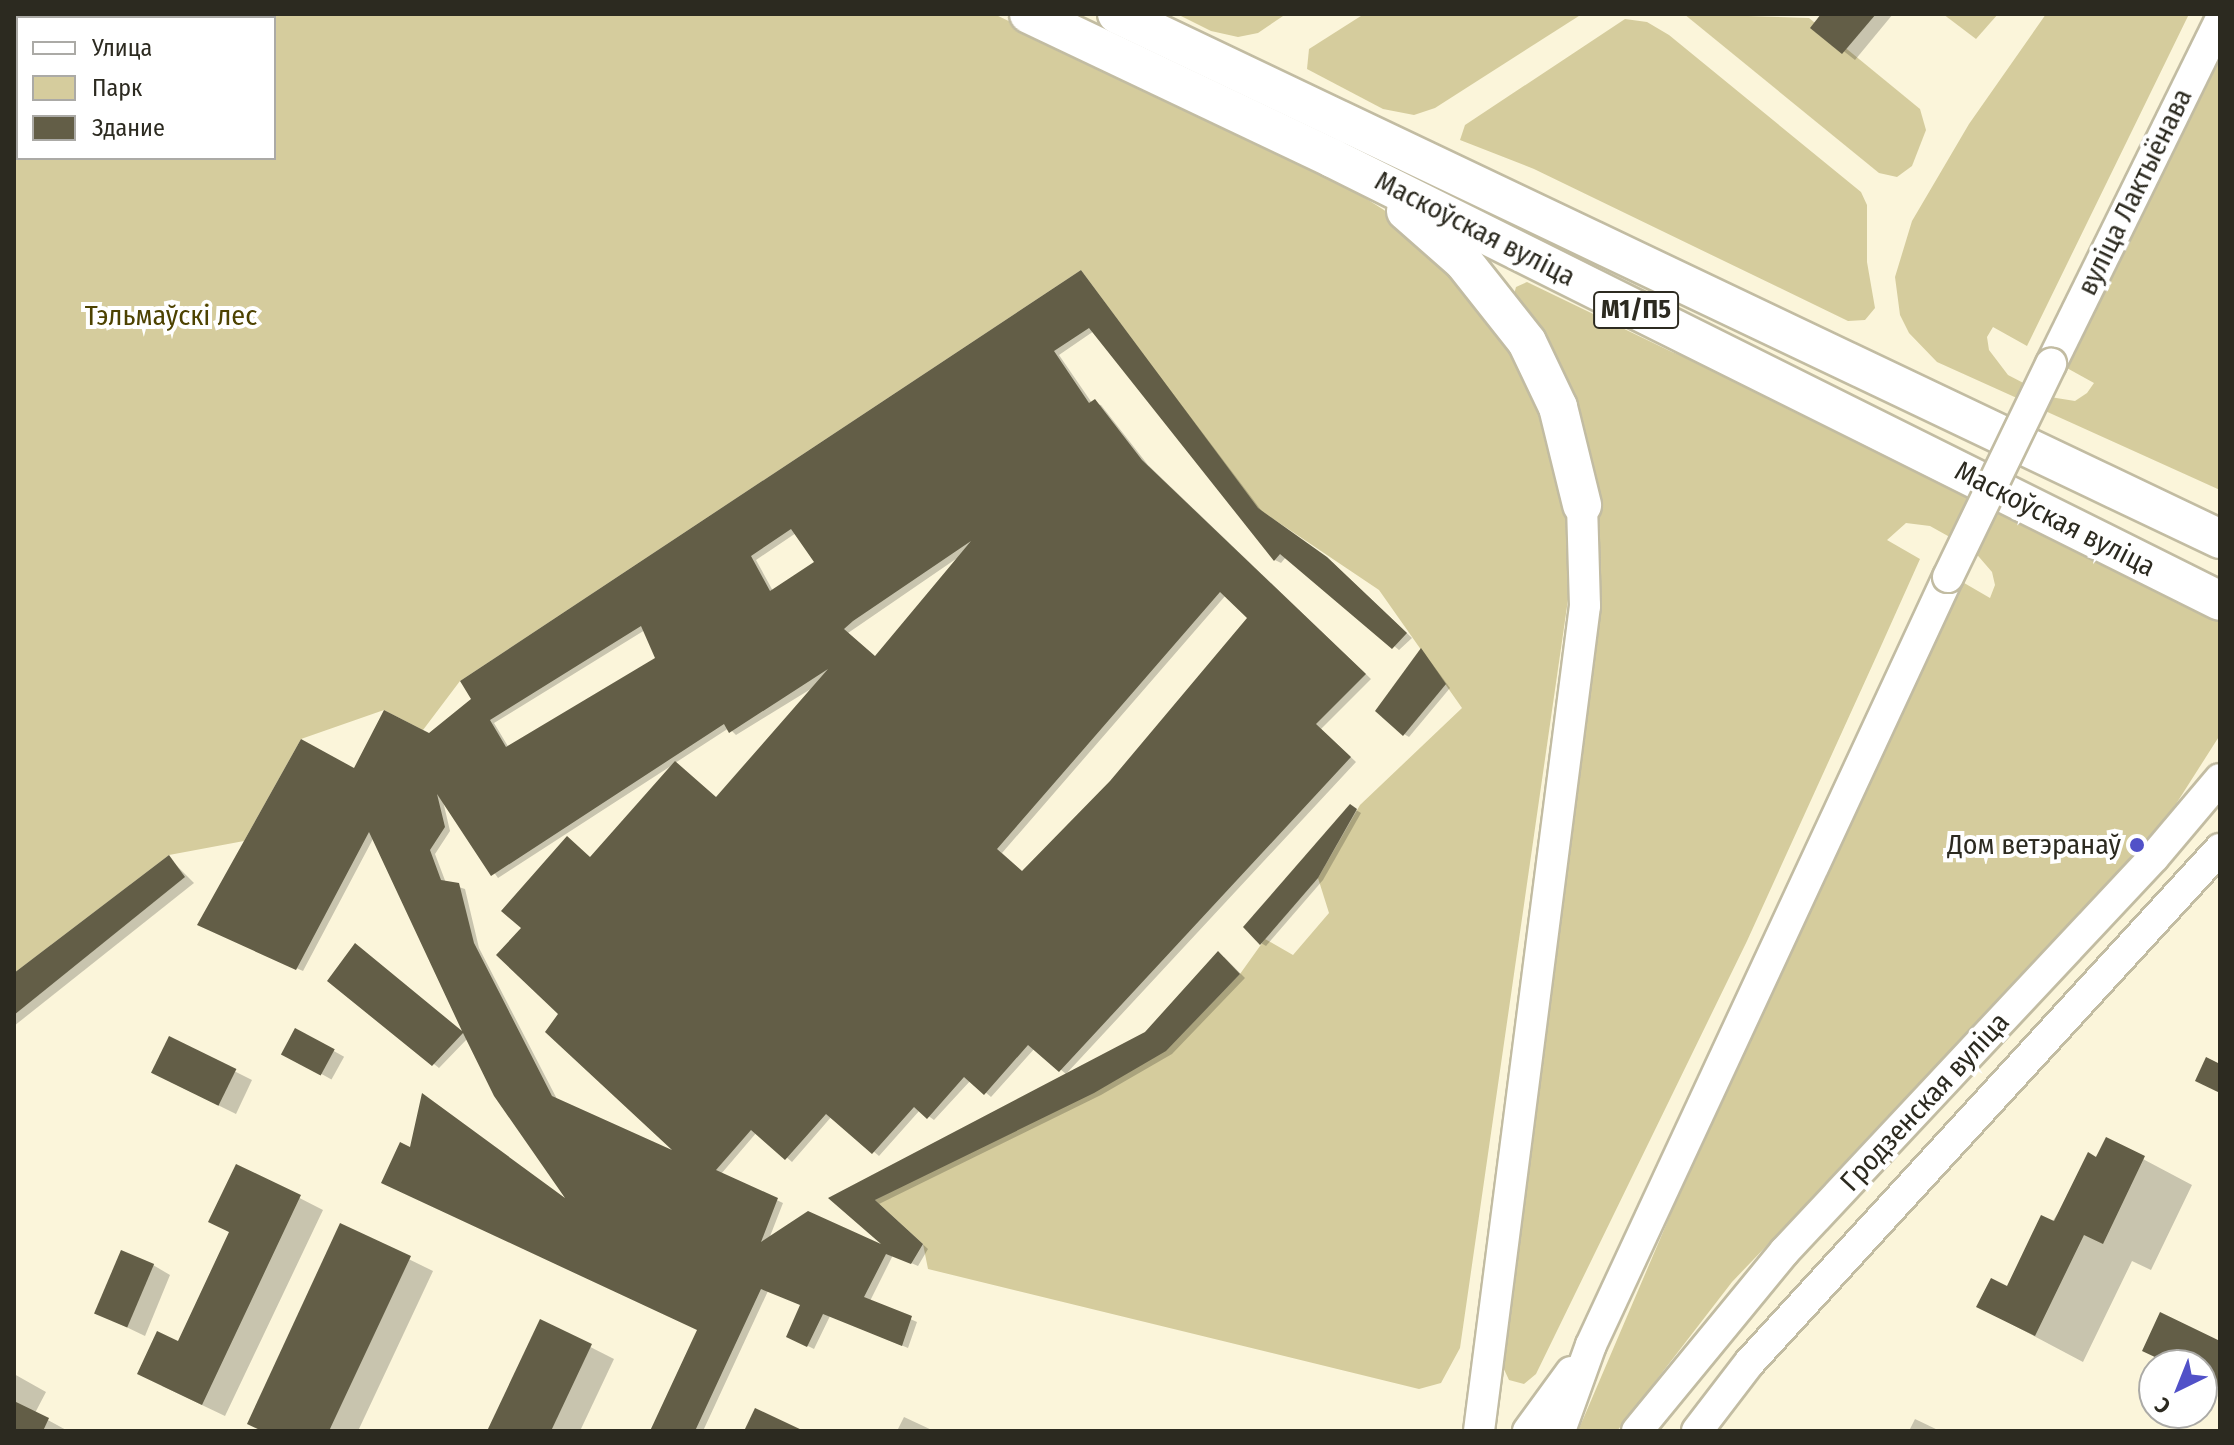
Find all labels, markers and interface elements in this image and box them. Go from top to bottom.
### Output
legend [16,16,276,160]
text: Улица [92,34,152,62]
text: Парк [92,74,142,102]
street label: вуліца Лактыёнава [2070,83,2200,301]
text: Здание [92,114,165,142]
street label: Маскоўская вуліца [1369,164,1581,294]
road number: М1/П5 [1592,288,1680,332]
park label: Тэльмаўскі лес [85,299,257,333]
street label: Маскоўская вуліца [1949,454,2161,584]
place label: Дом ветэранаў [1947,828,2121,862]
marker: Дом ветэранаў [2128,836,2146,854]
street label: Гродзенская вуліца [1834,1006,2016,1198]
north arrow [2138,1349,2218,1429]
text: С [2149,1392,2176,1419]

